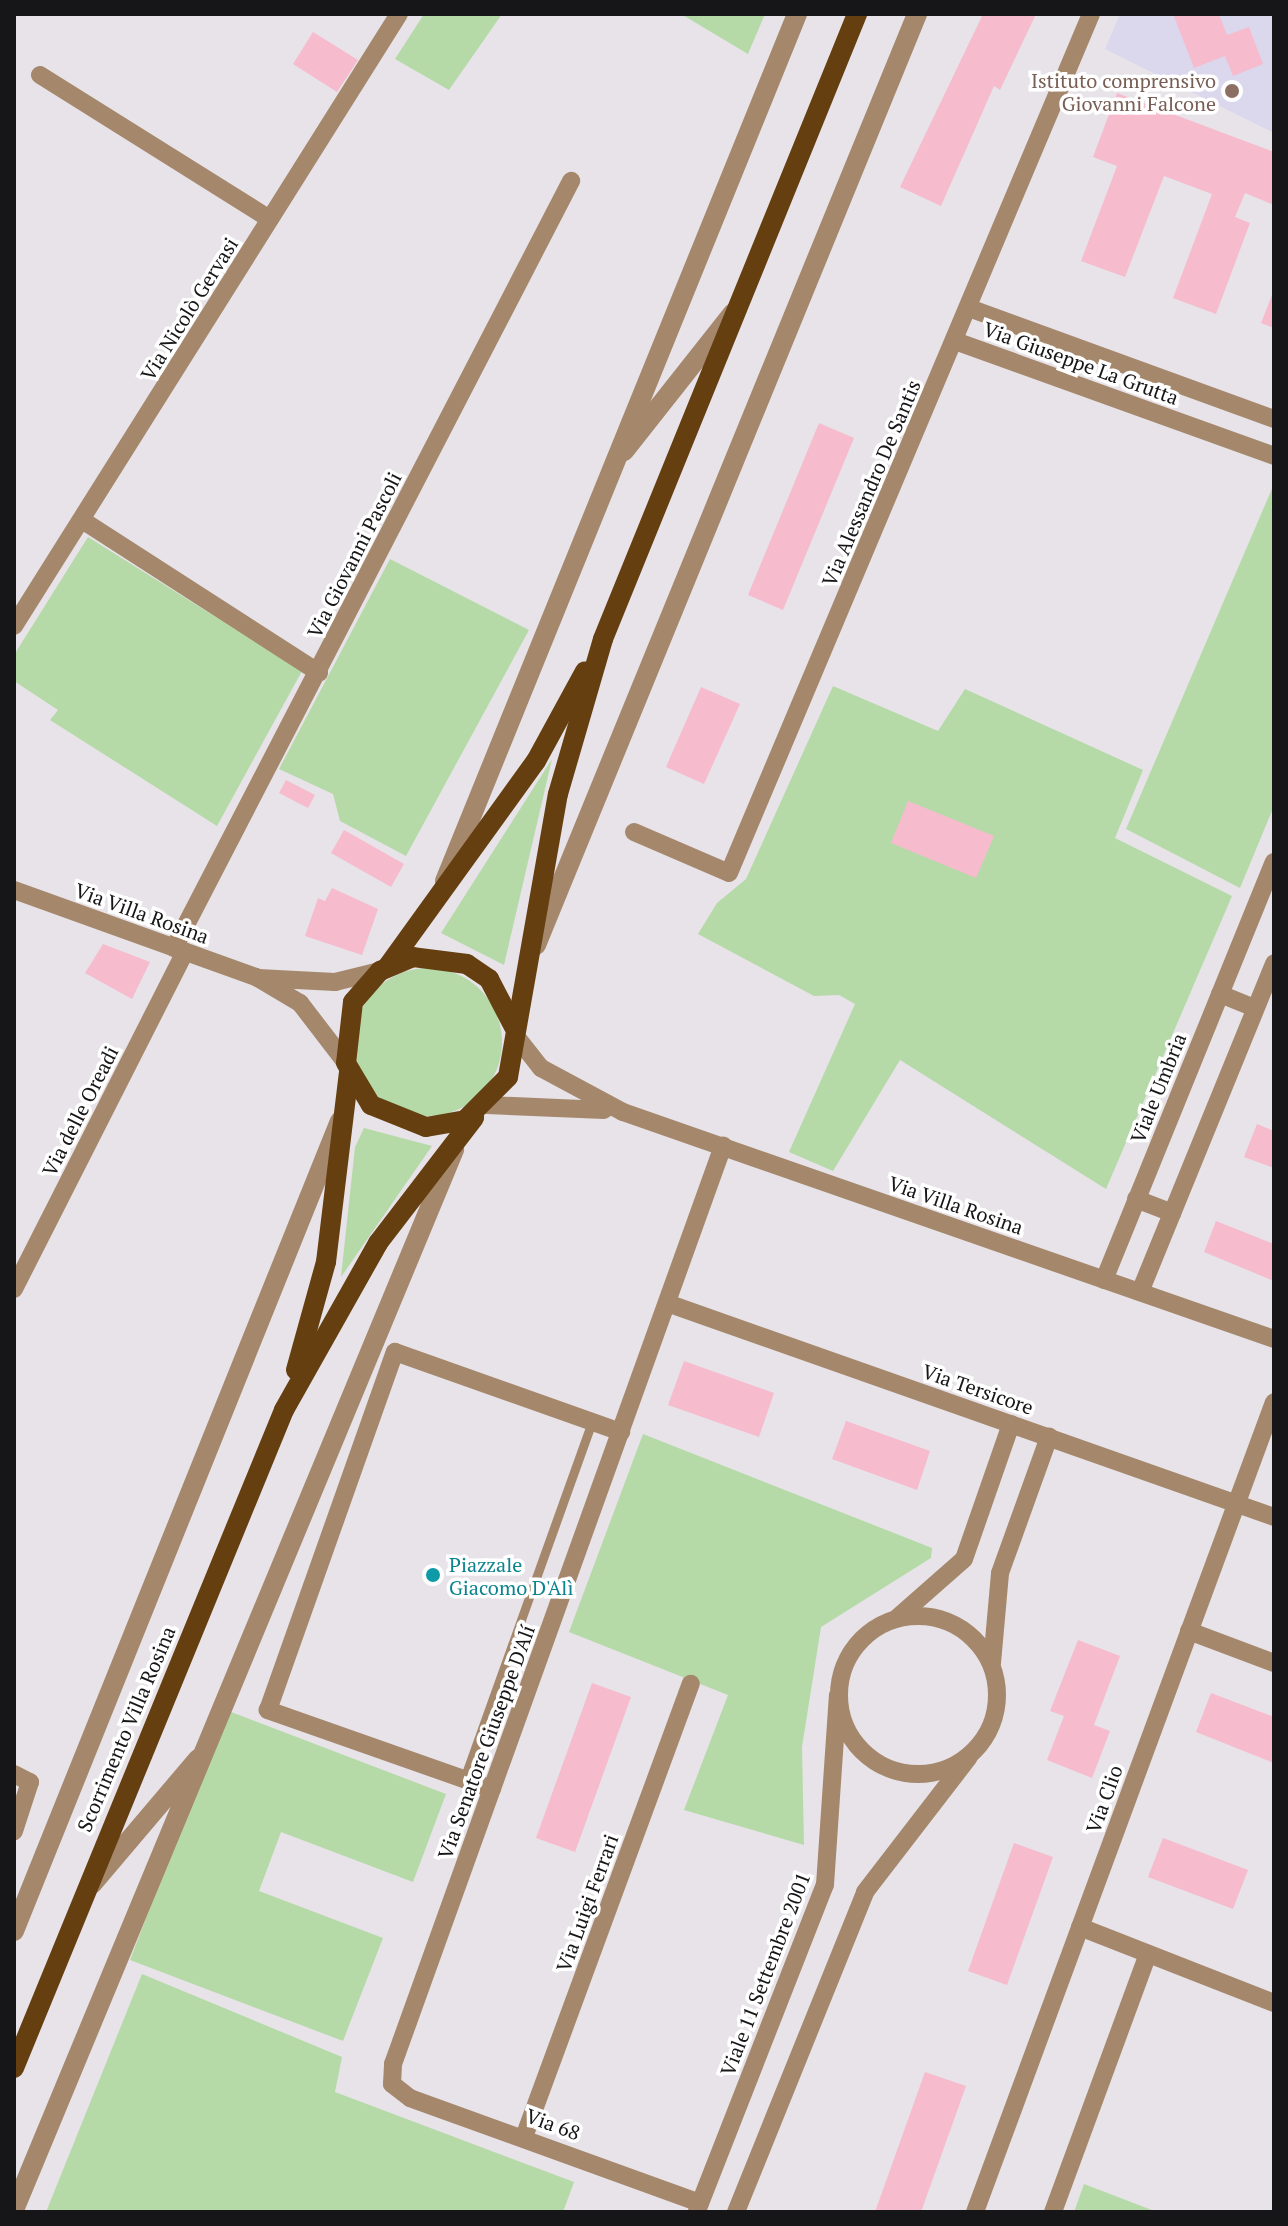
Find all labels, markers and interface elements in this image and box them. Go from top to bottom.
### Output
place label: Istituto comprensivo Giovanni Falcone [1031,68,1216,115]
marker: Istituto comprensivo Giovanni Falcone [1223,82,1241,100]
street label: Via Nicolò Gervasi [135,233,243,385]
street label: Via Giuseppe La Grutta [980,316,1182,410]
street label: Via Alessandro De Santis [817,376,925,590]
street label: Via Giovanni Pascoli [302,468,406,642]
street label: Via Villa Rosina [71,878,213,948]
street label: Viale Umbria [1125,1030,1191,1146]
street label: Via delle Oreadi [37,1042,123,1180]
street label: Via Villa Rosina [885,1171,1027,1239]
street label: Via Tersicore [919,1359,1037,1419]
place label: Piazzale Giacomo D'Alì [449,1552,573,1599]
marker: Piazzale Giacomo D'Alì [424,1566,442,1584]
street label: Scorrimento Villa Rosina [72,1622,180,1836]
street label: Via Senatore Giuseppe D'Alí [432,1622,540,1862]
street label: Via Clio [1081,1762,1127,1836]
street label: Via Luigi Ferrari [551,1831,623,1975]
street label: Viale 11 Settembre 2001 [715,1869,815,2079]
street label: Via 68 [523,2103,583,2145]

